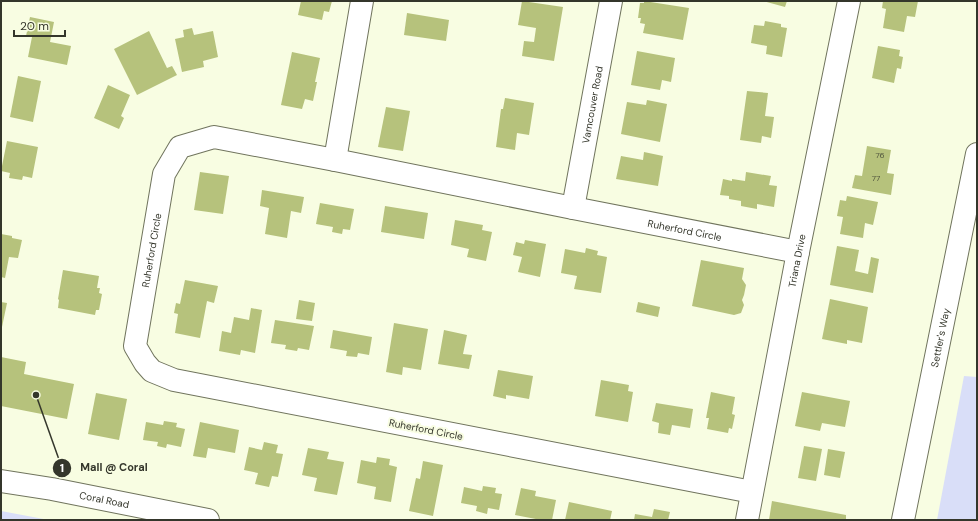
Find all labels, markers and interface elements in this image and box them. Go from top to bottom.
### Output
scale bar [14,12,65,38]
text: 20 m [20,18,49,34]
street label: Vamcouver Road [579,65,606,145]
house number: 76 [875,150,885,160]
house number: 77 [872,173,880,183]
street label: Ruherford Circle [139,212,164,288]
street label: Ruherford Circle [647,217,723,244]
street label: Triana Drive [785,233,809,289]
street label: Settler's Way [928,307,953,369]
street label: Ruherford Circle [388,416,464,443]
callout: Mall @ Coral [52,456,156,479]
text: 1 [60,460,64,476]
text: Mall @ Coral [80,460,148,474]
street label: Coral Road [78,489,130,511]

